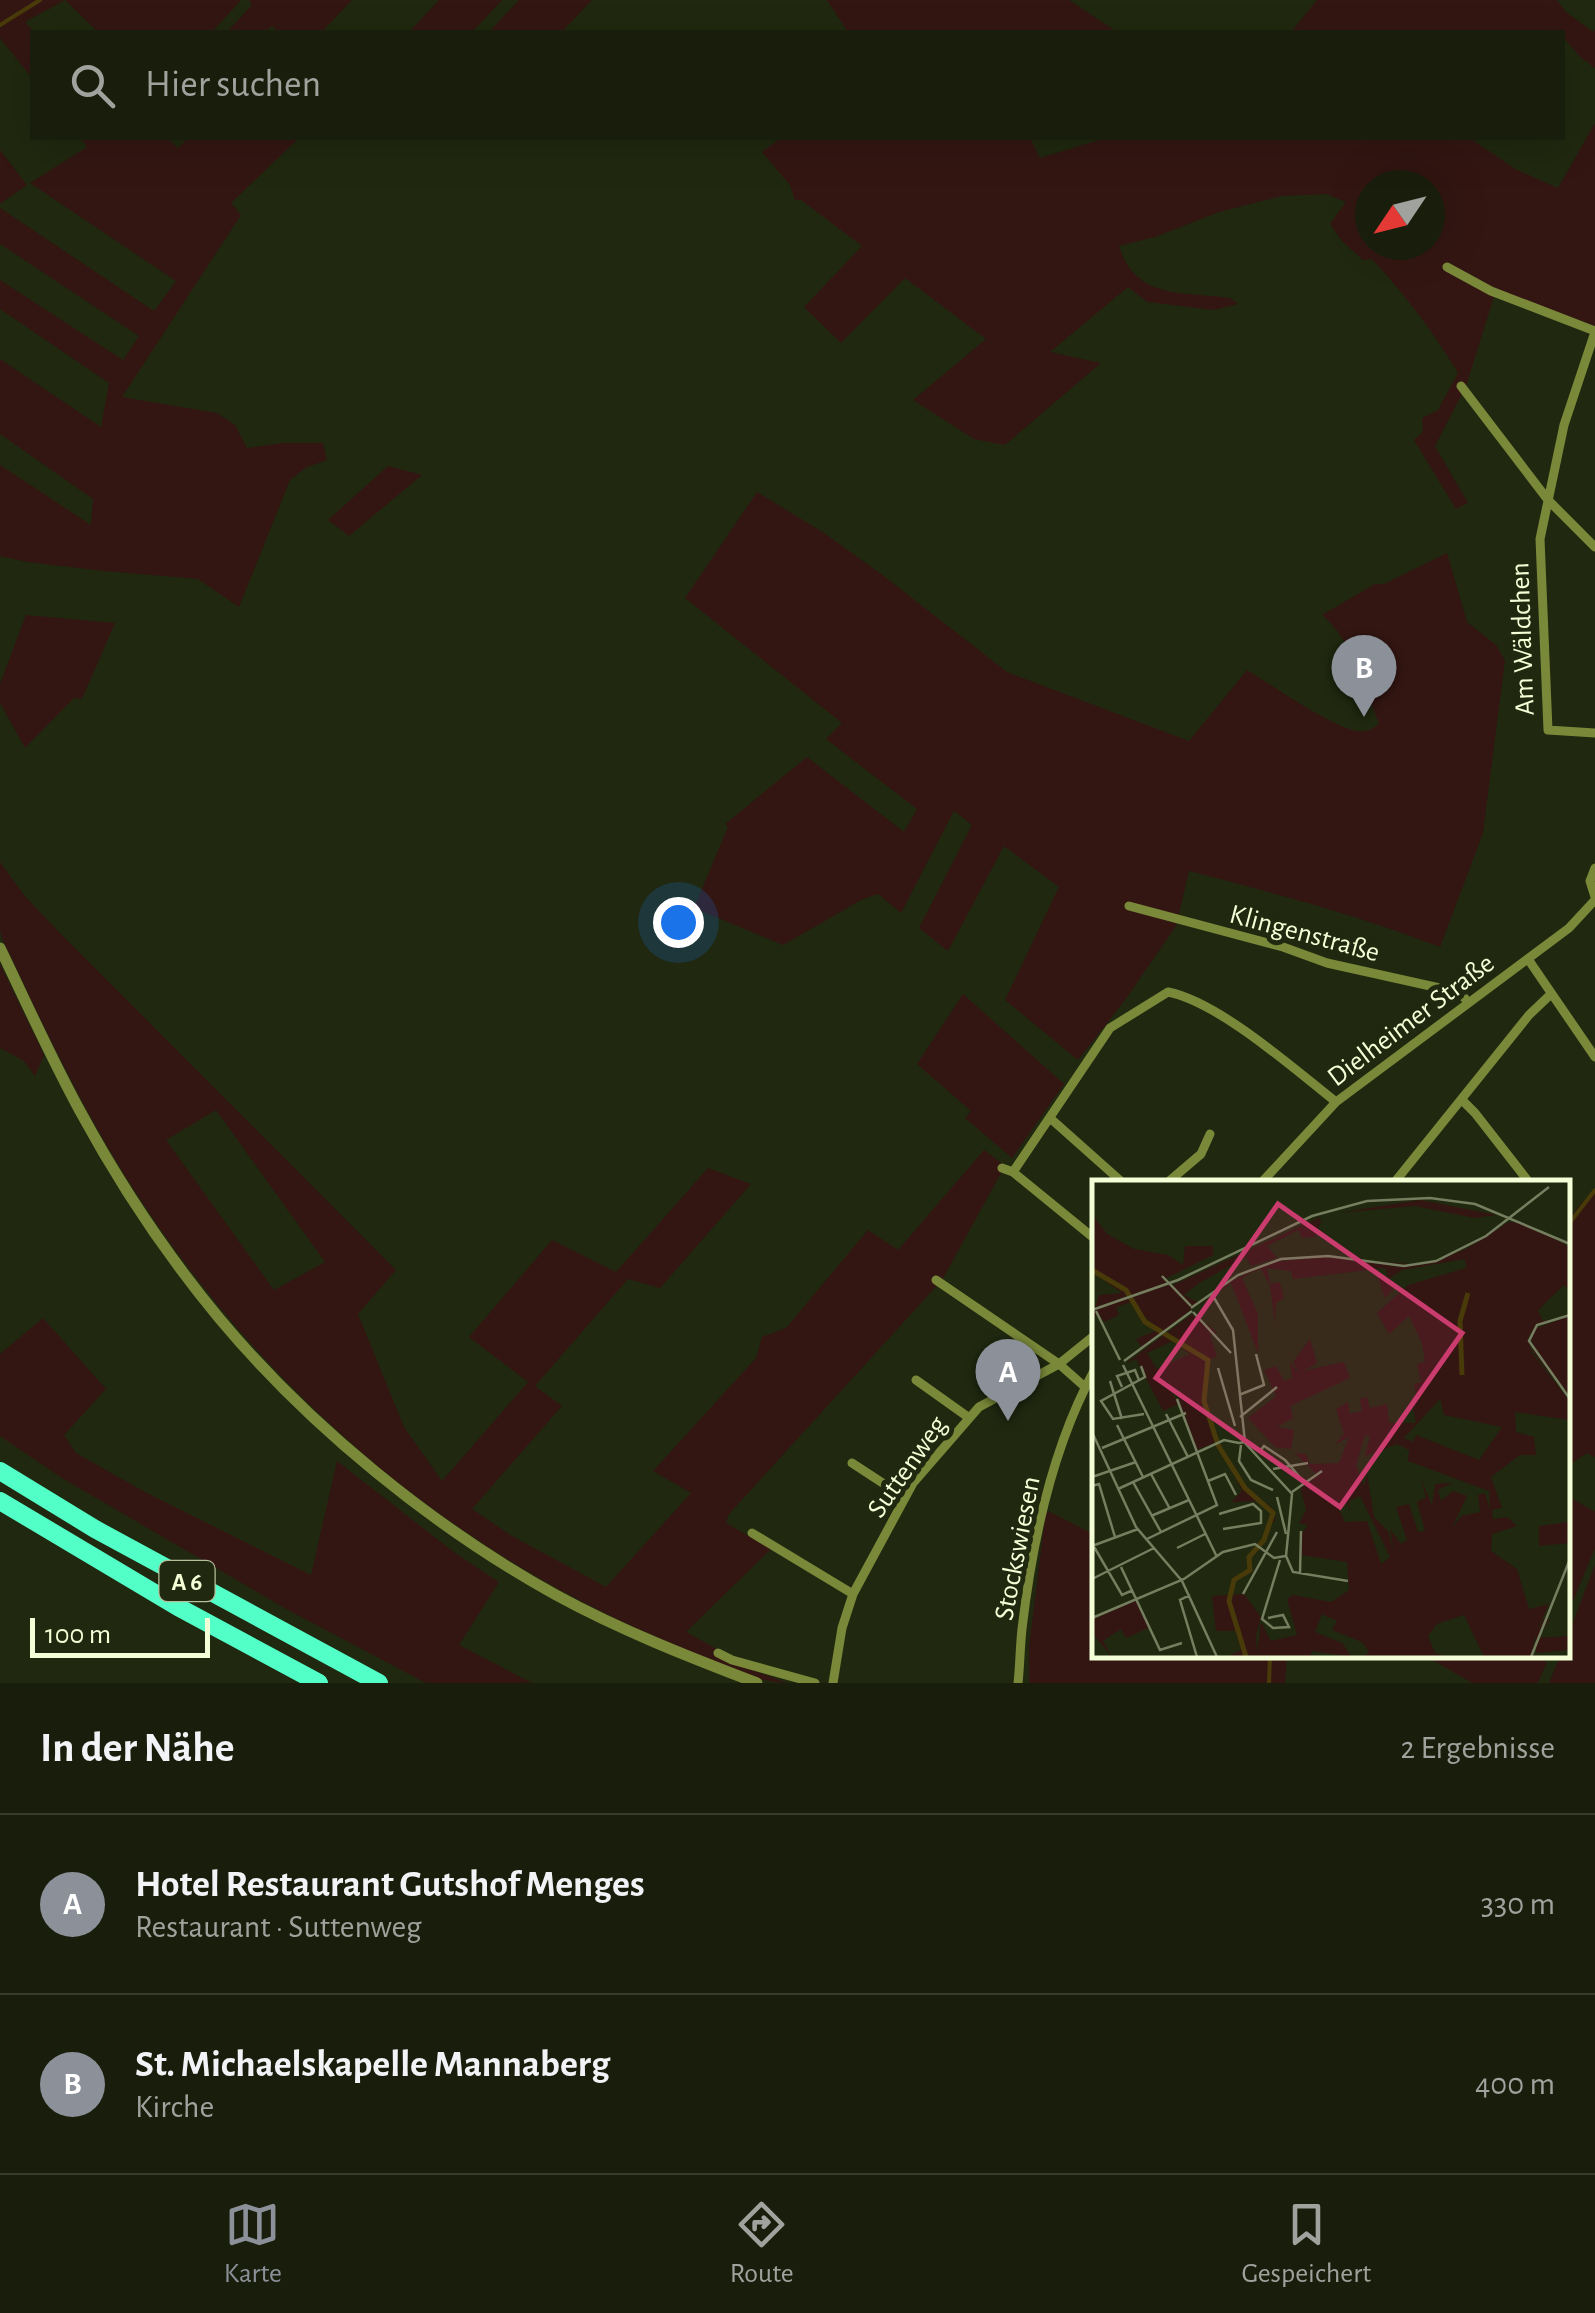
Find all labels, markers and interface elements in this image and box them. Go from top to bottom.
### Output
search box [30,30,1565,140]
icon: search [65,58,120,113]
text: Hier suchen [145,66,321,104]
north arrow [1355,170,1445,260]
street label: Am Wäldchen [1506,562,1540,716]
pin: B [1332,634,1396,717]
your location [653,897,704,948]
street label: Klingenstraße [1227,900,1382,967]
street label: Dielheimer Straße [1323,949,1500,1092]
inset map [1092,1180,1570,1658]
pin: A [976,1338,1040,1421]
street label: Suttenweg [863,1411,953,1523]
street label: Stockswiesen [990,1474,1046,1623]
road number: A 6 [160,1561,214,1601]
scale bar [30,1613,210,1658]
text: 100 m [45,1621,111,1649]
text: In der Nähe [40,1727,235,1769]
text: 2 Ergebnisse [1401,1732,1555,1764]
text: Hotel Restaurant Gutshof Menges [135,1866,645,1904]
text: A [63,1888,82,1920]
text: 330 m [1481,1888,1555,1920]
text: Restaurant · Suttenweg [135,1911,421,1943]
text: St. Michaelskapelle Mannaberg [135,2046,610,2084]
text: B [63,2068,82,2100]
text: 400 m [1475,2068,1555,2100]
text: Kirche [135,2091,214,2123]
tab: Karte [224,2197,282,2291]
tab: Route [730,2197,794,2291]
tab: Gespeichert [1241,2197,1371,2291]

